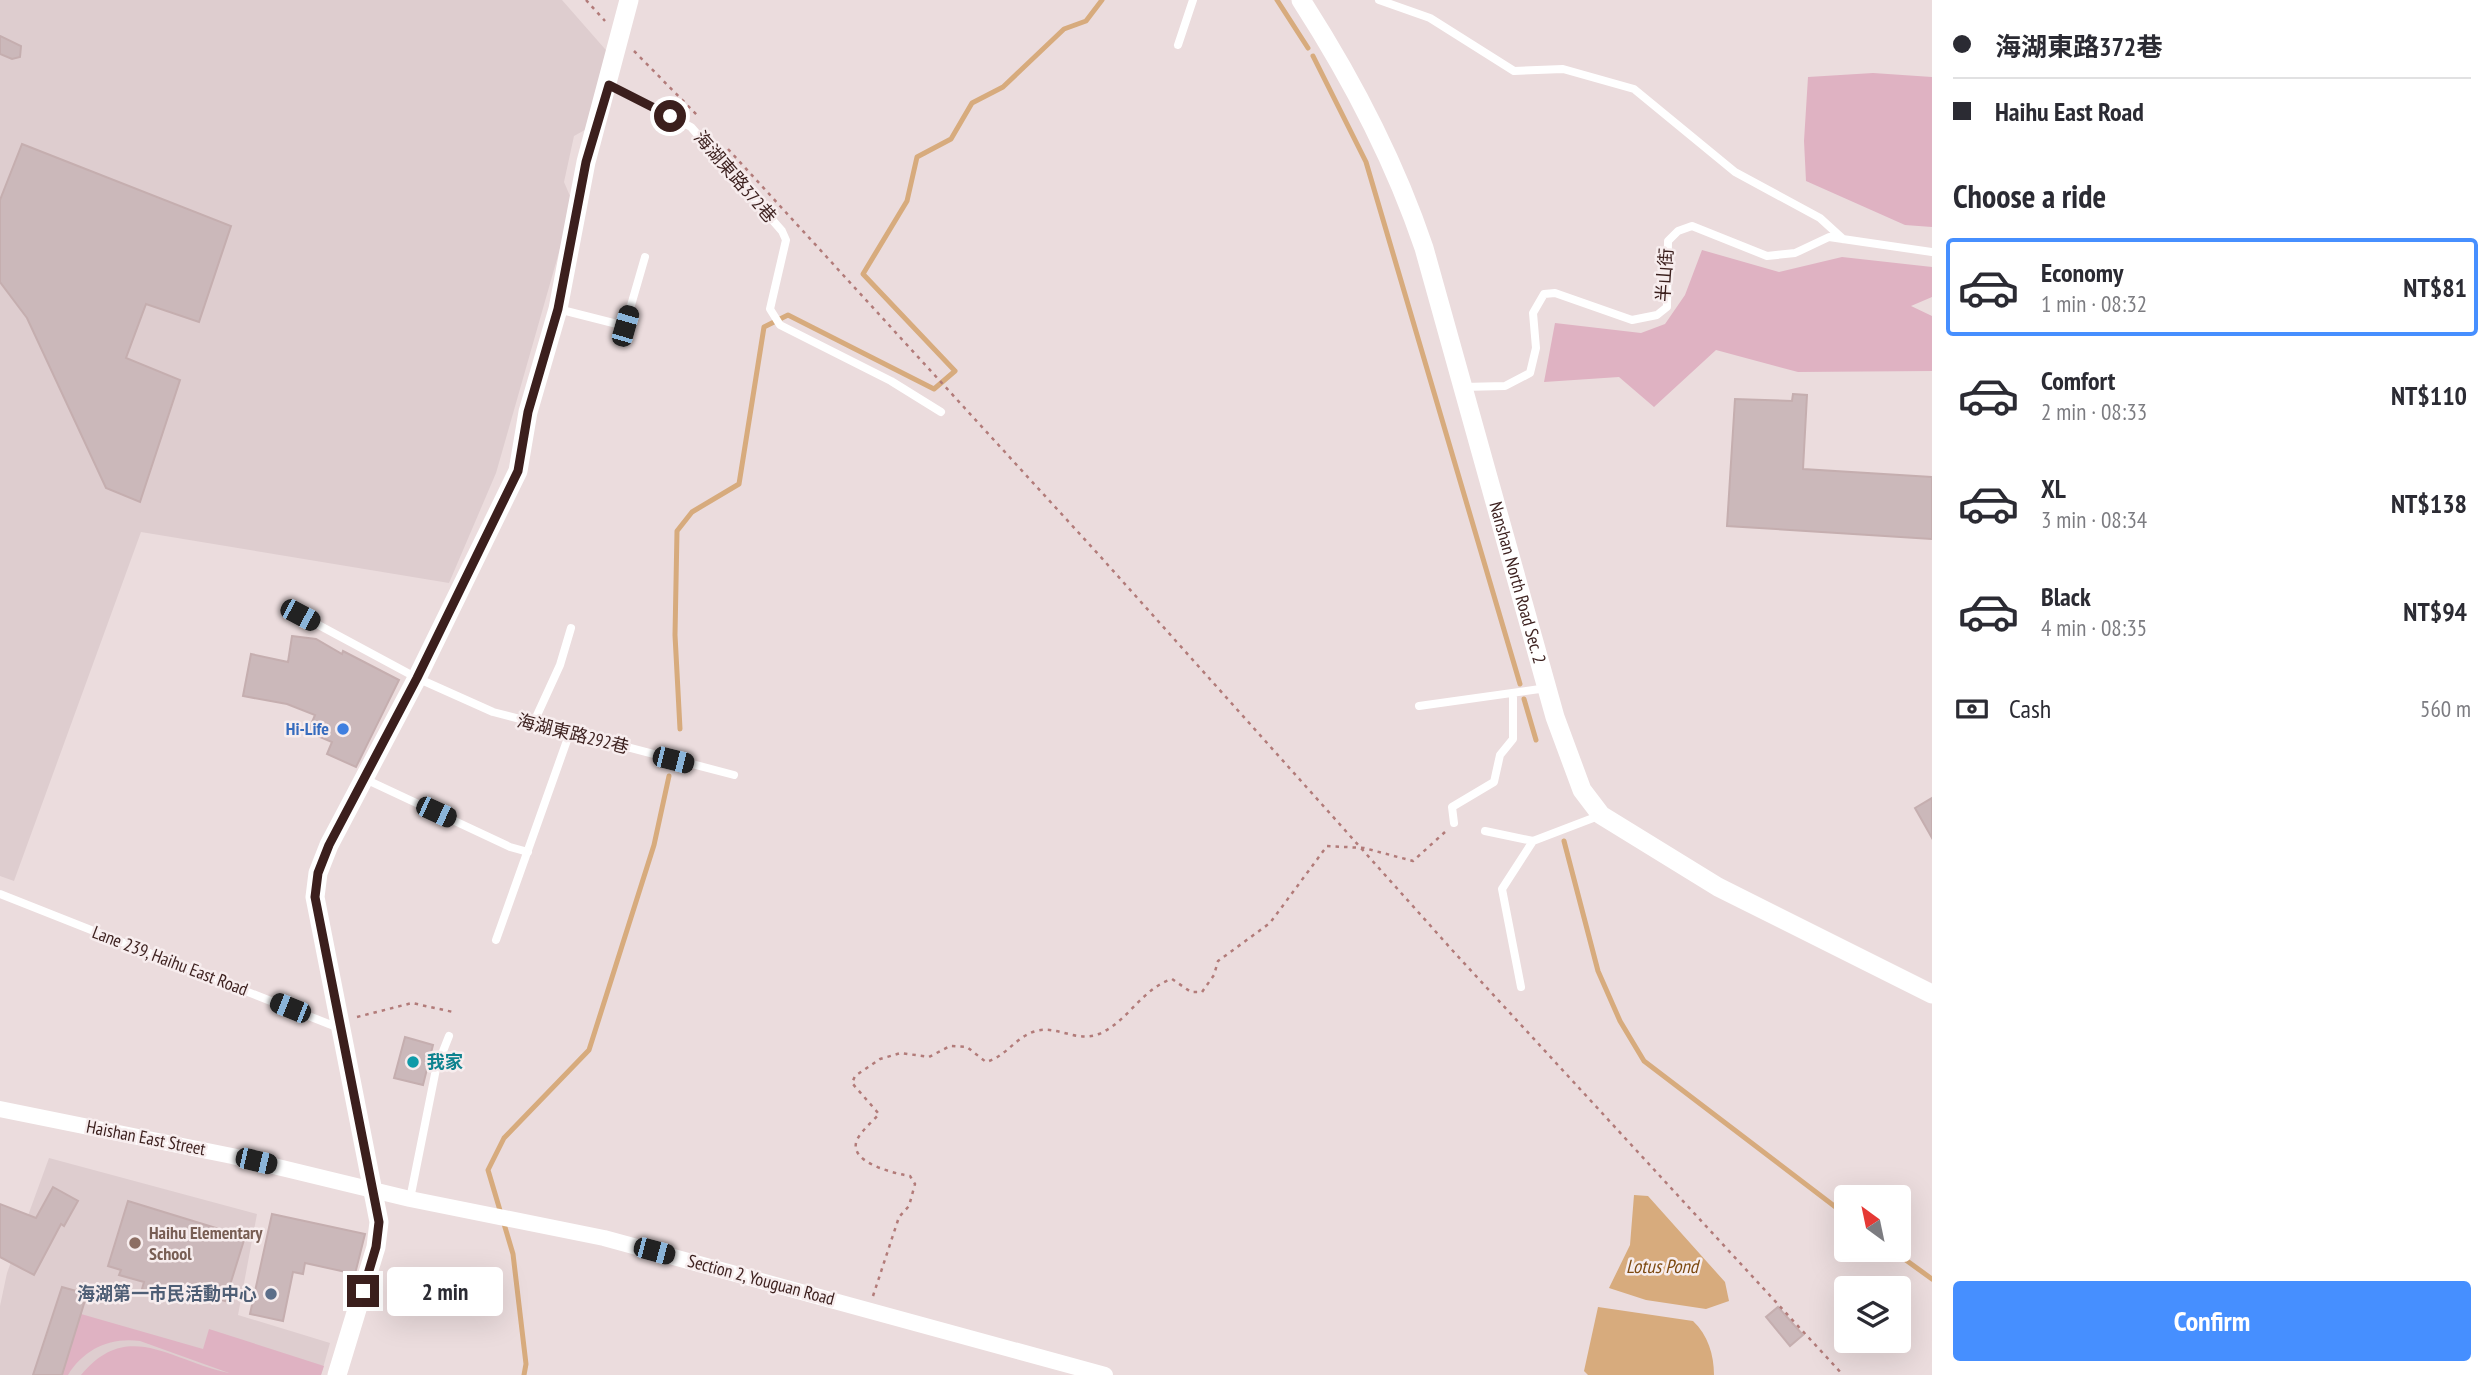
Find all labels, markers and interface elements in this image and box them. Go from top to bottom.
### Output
text: 海湖東路372巷 [1995,30,2162,63]
text: Haihu East Road [1995,95,2144,128]
route start [654,100,686,132]
street label: 海湖東路372巷 [689,126,782,227]
text: Choose a ride [1953,175,2106,217]
street label: 半山街 [1651,247,1678,303]
icon: car [1957,256,2020,319]
text: Economy [2041,256,2123,289]
text: NT$81 [2403,271,2467,304]
text: 1 min · 08:32 [2041,289,2147,318]
car [610,303,641,349]
icon: car [1957,364,2020,427]
text: Comfort [2041,364,2115,397]
text: NT$110 [2391,379,2467,412]
text: 2 min · 08:33 [2041,397,2147,426]
icon: car [1957,472,2020,535]
text: XL [2041,472,2066,505]
text: NT$138 [2391,487,2467,520]
street label: Nanshan North Road Sec. 2 [1484,499,1552,666]
text: 3 min · 08:34 [2041,505,2147,534]
icon: car [1957,580,2020,643]
text: Black [2041,580,2091,613]
text: NT$94 [2403,595,2467,628]
car [277,596,324,634]
text: 4 min · 08:35 [2041,613,2147,642]
icon: cash [1953,690,1991,728]
text: Cash [2009,692,2051,725]
text: 560 m [2420,694,2471,723]
street label: 海湖東路292巷 [515,709,631,759]
place label: Hi-Life [286,717,329,740]
marker: Hi-Life [335,721,351,737]
car [651,745,696,775]
car [413,794,460,830]
street label: Lane 239, Haihu East Road [89,920,251,1001]
car [267,990,314,1026]
place label: 我家 [427,1050,463,1073]
marker: 我家 [405,1054,421,1070]
street label: Haishan East Street [85,1115,208,1160]
car [234,1146,279,1176]
north arrow [1834,1185,1911,1262]
map controls [1834,1185,1911,1353]
place label: Haihu Elementary School [149,1221,263,1265]
marker: Haihu Elementary School [127,1235,143,1251]
car [631,1235,678,1267]
street label: Section 2, Youguan Road [685,1249,837,1310]
water label: Lotus Pond [1626,1254,1701,1278]
callout: 2 min [388,1266,503,1316]
route end [347,1275,379,1307]
button: layers [1834,1276,1911,1353]
text: 2 min [422,1277,468,1306]
button: Confirm [1953,1281,2471,1361]
place label: 海湖第一市民活動中心 [77,1282,257,1305]
marker: 海湖第一市民活動中心 [263,1286,279,1302]

